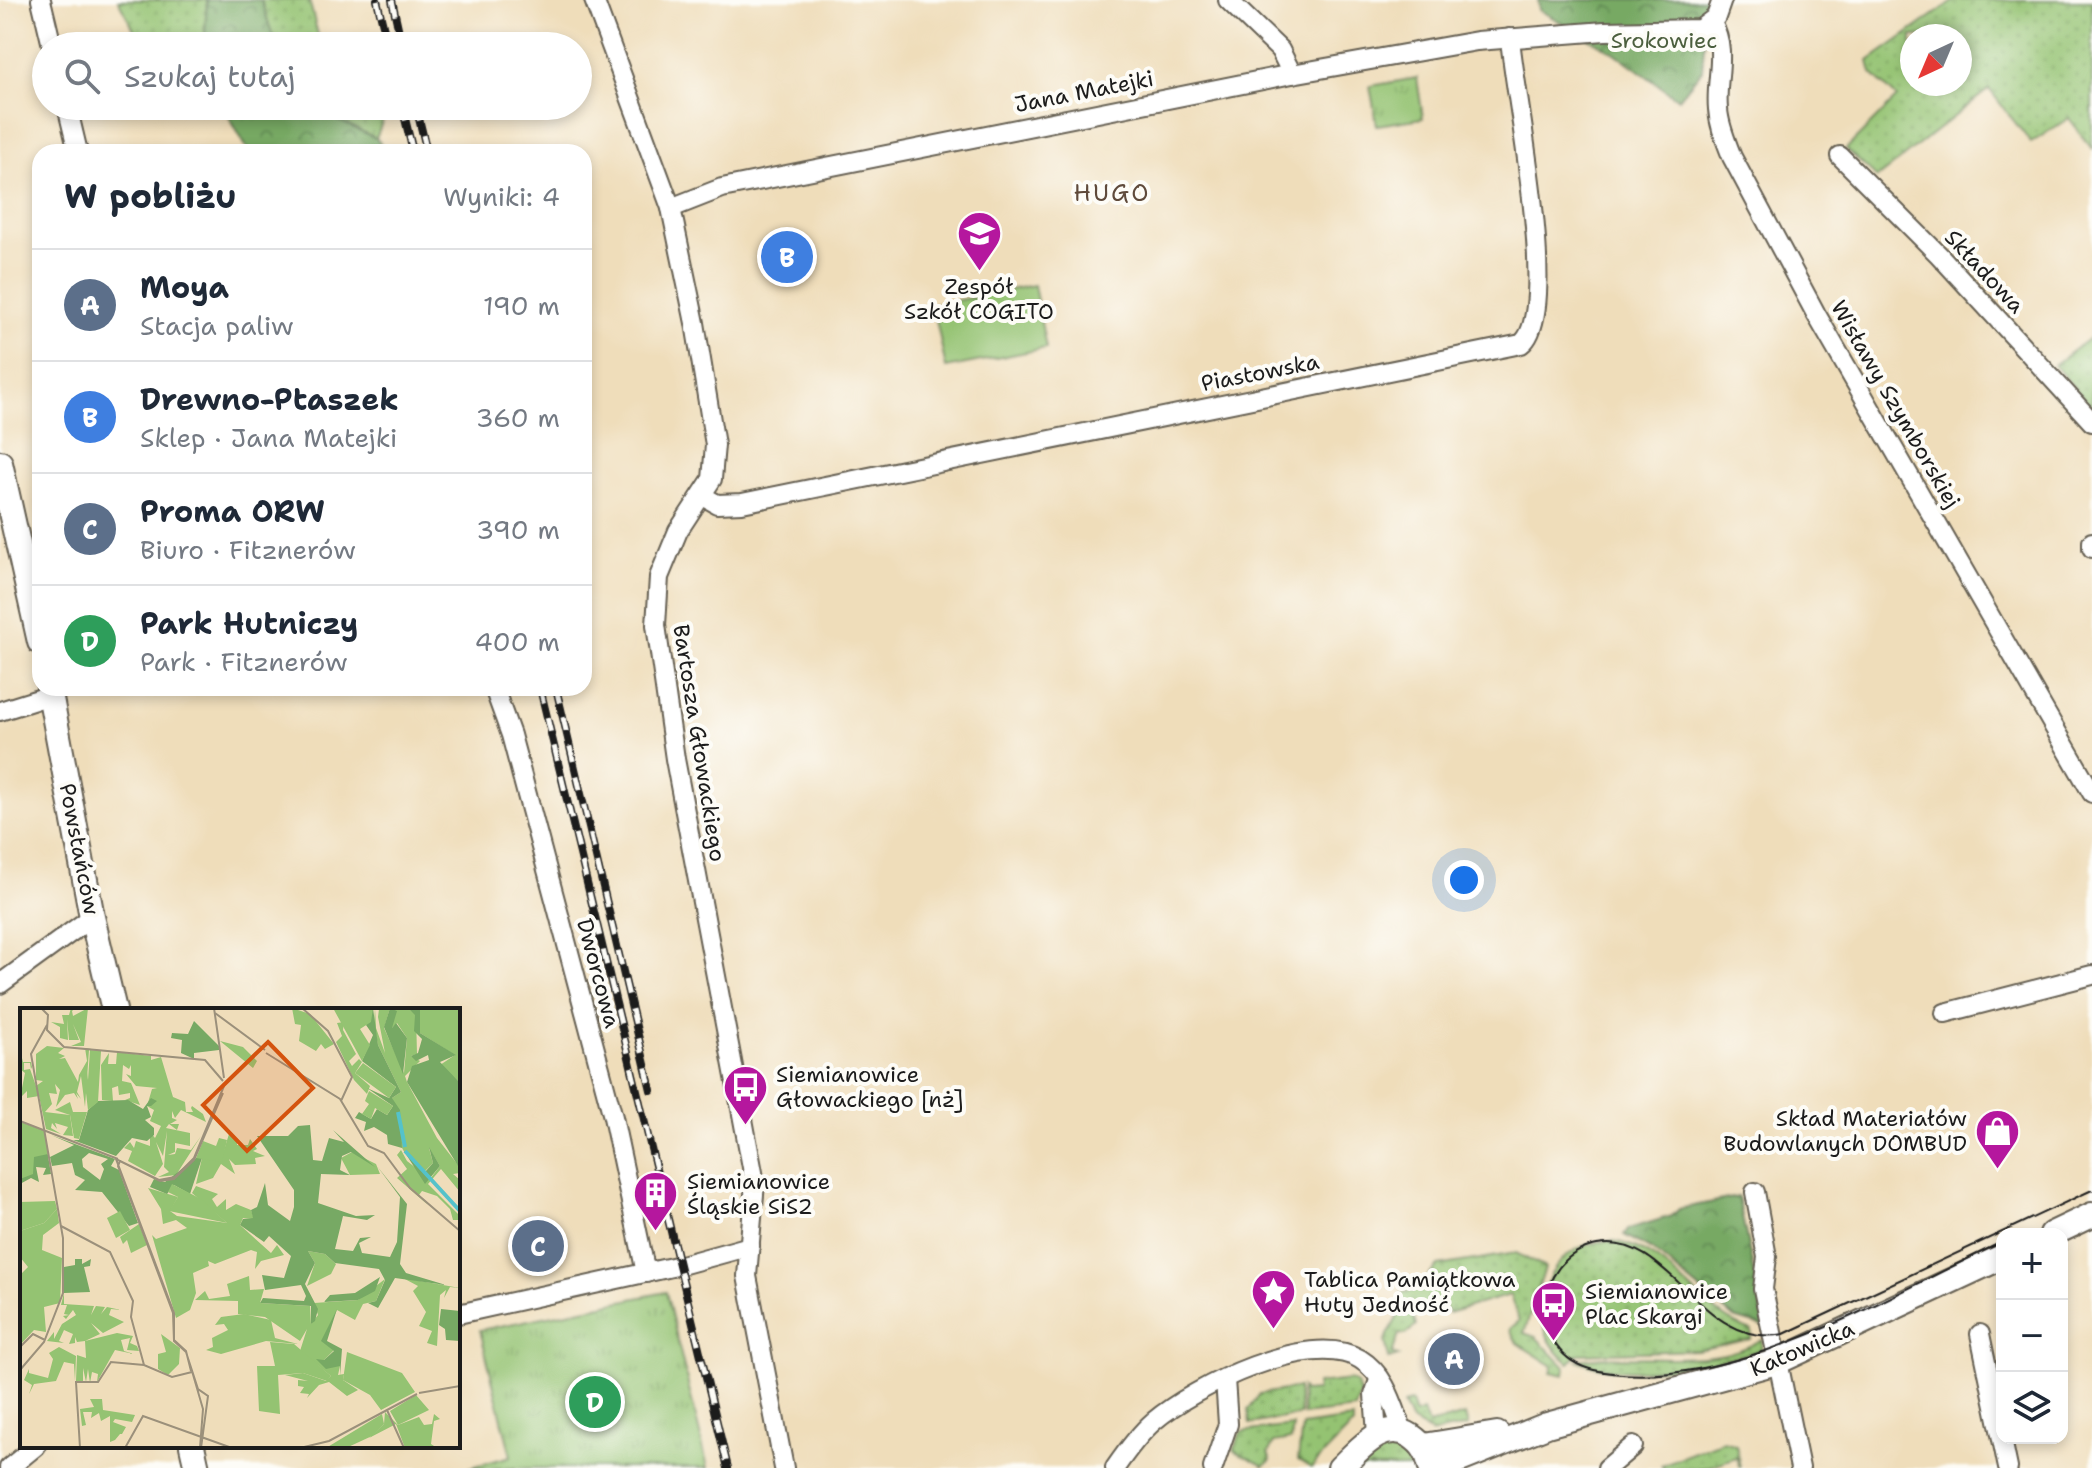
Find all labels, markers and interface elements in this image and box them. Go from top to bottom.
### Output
north arrow [1900,24,1972,96]
park label: Srokowiec [1611,26,1717,55]
search box [32,32,592,120]
icon: search [60,54,104,98]
text: Szukaj tutaj [124,56,296,97]
street label: Jana Matejki [1012,64,1156,119]
text: W pobliżu [64,173,237,219]
district label: HUGO [1074,177,1150,209]
text: Wyniki: 4 [443,179,560,214]
school or university icon: Zespół Szkół COGITO [955,209,1003,272]
street label: Składowa [1938,223,2031,320]
pin: B [761,227,813,287]
text: Moya [140,267,229,308]
place label: Zespół Szkół COGITO [904,272,1054,326]
text: A [80,288,100,323]
text: 190 m [483,288,560,323]
street label: Wisławy Szymborskiej [1824,295,1967,513]
text: Stacja paliw [140,308,294,343]
street label: Piastowska [1199,347,1322,398]
text: Drewno-Ptaszek [140,379,399,420]
text: B [82,400,98,435]
text: 360 m [475,400,560,435]
text: Sklep · Jana Matejki [140,420,397,455]
text: Proma ORW [140,491,325,532]
text: C [82,512,98,547]
text: 390 m [476,512,560,547]
text: Biuro · Fitznerów [140,532,356,567]
text: Park Hutniczy [140,603,358,644]
street label: Bartosza Głowackiego [666,622,733,864]
text: D [81,624,99,659]
text: 400 m [475,624,560,659]
text: Park · Fitznerów [140,644,347,679]
street label: Powstańców [53,781,106,917]
your location [1444,860,1484,900]
street label: Dworcowa [570,915,627,1031]
inset map [20,1008,460,1448]
place label: Siemianowice Głowackiego [nż] [776,1060,964,1114]
bus stop icon: Siemianowice Głowackiego [nż] [721,1063,769,1126]
place label: Skład Materiałów Budowlanych DOMBUD [1723,1104,1967,1158]
shop icon: Skład Materiałów Budowlanych DOMBUD [1974,1107,2022,1170]
place label: Siemianowice Śląskie SiS2 [687,1167,830,1221]
building icon: Siemianowice Śląskie SiS2 [632,1170,680,1233]
pin: C [512,1216,564,1276]
map controls [1996,1228,2068,1444]
button: + [1996,1228,2068,1300]
place label: Tablica Pamiątkowa Huty Jedność [1304,1265,1516,1319]
place icon: Tablica Pamiątkowa Huty Jedność [1249,1268,1297,1331]
place label: Siemianowice Plac Skargi [1585,1277,1728,1331]
bus stop icon: Siemianowice Plac Skargi [1530,1280,1578,1343]
button: − [1996,1300,2068,1372]
street label: Katowicka [1746,1313,1859,1383]
pin: A [1428,1329,1480,1389]
pin: D [569,1372,621,1432]
button: layers [1996,1372,2068,1444]

